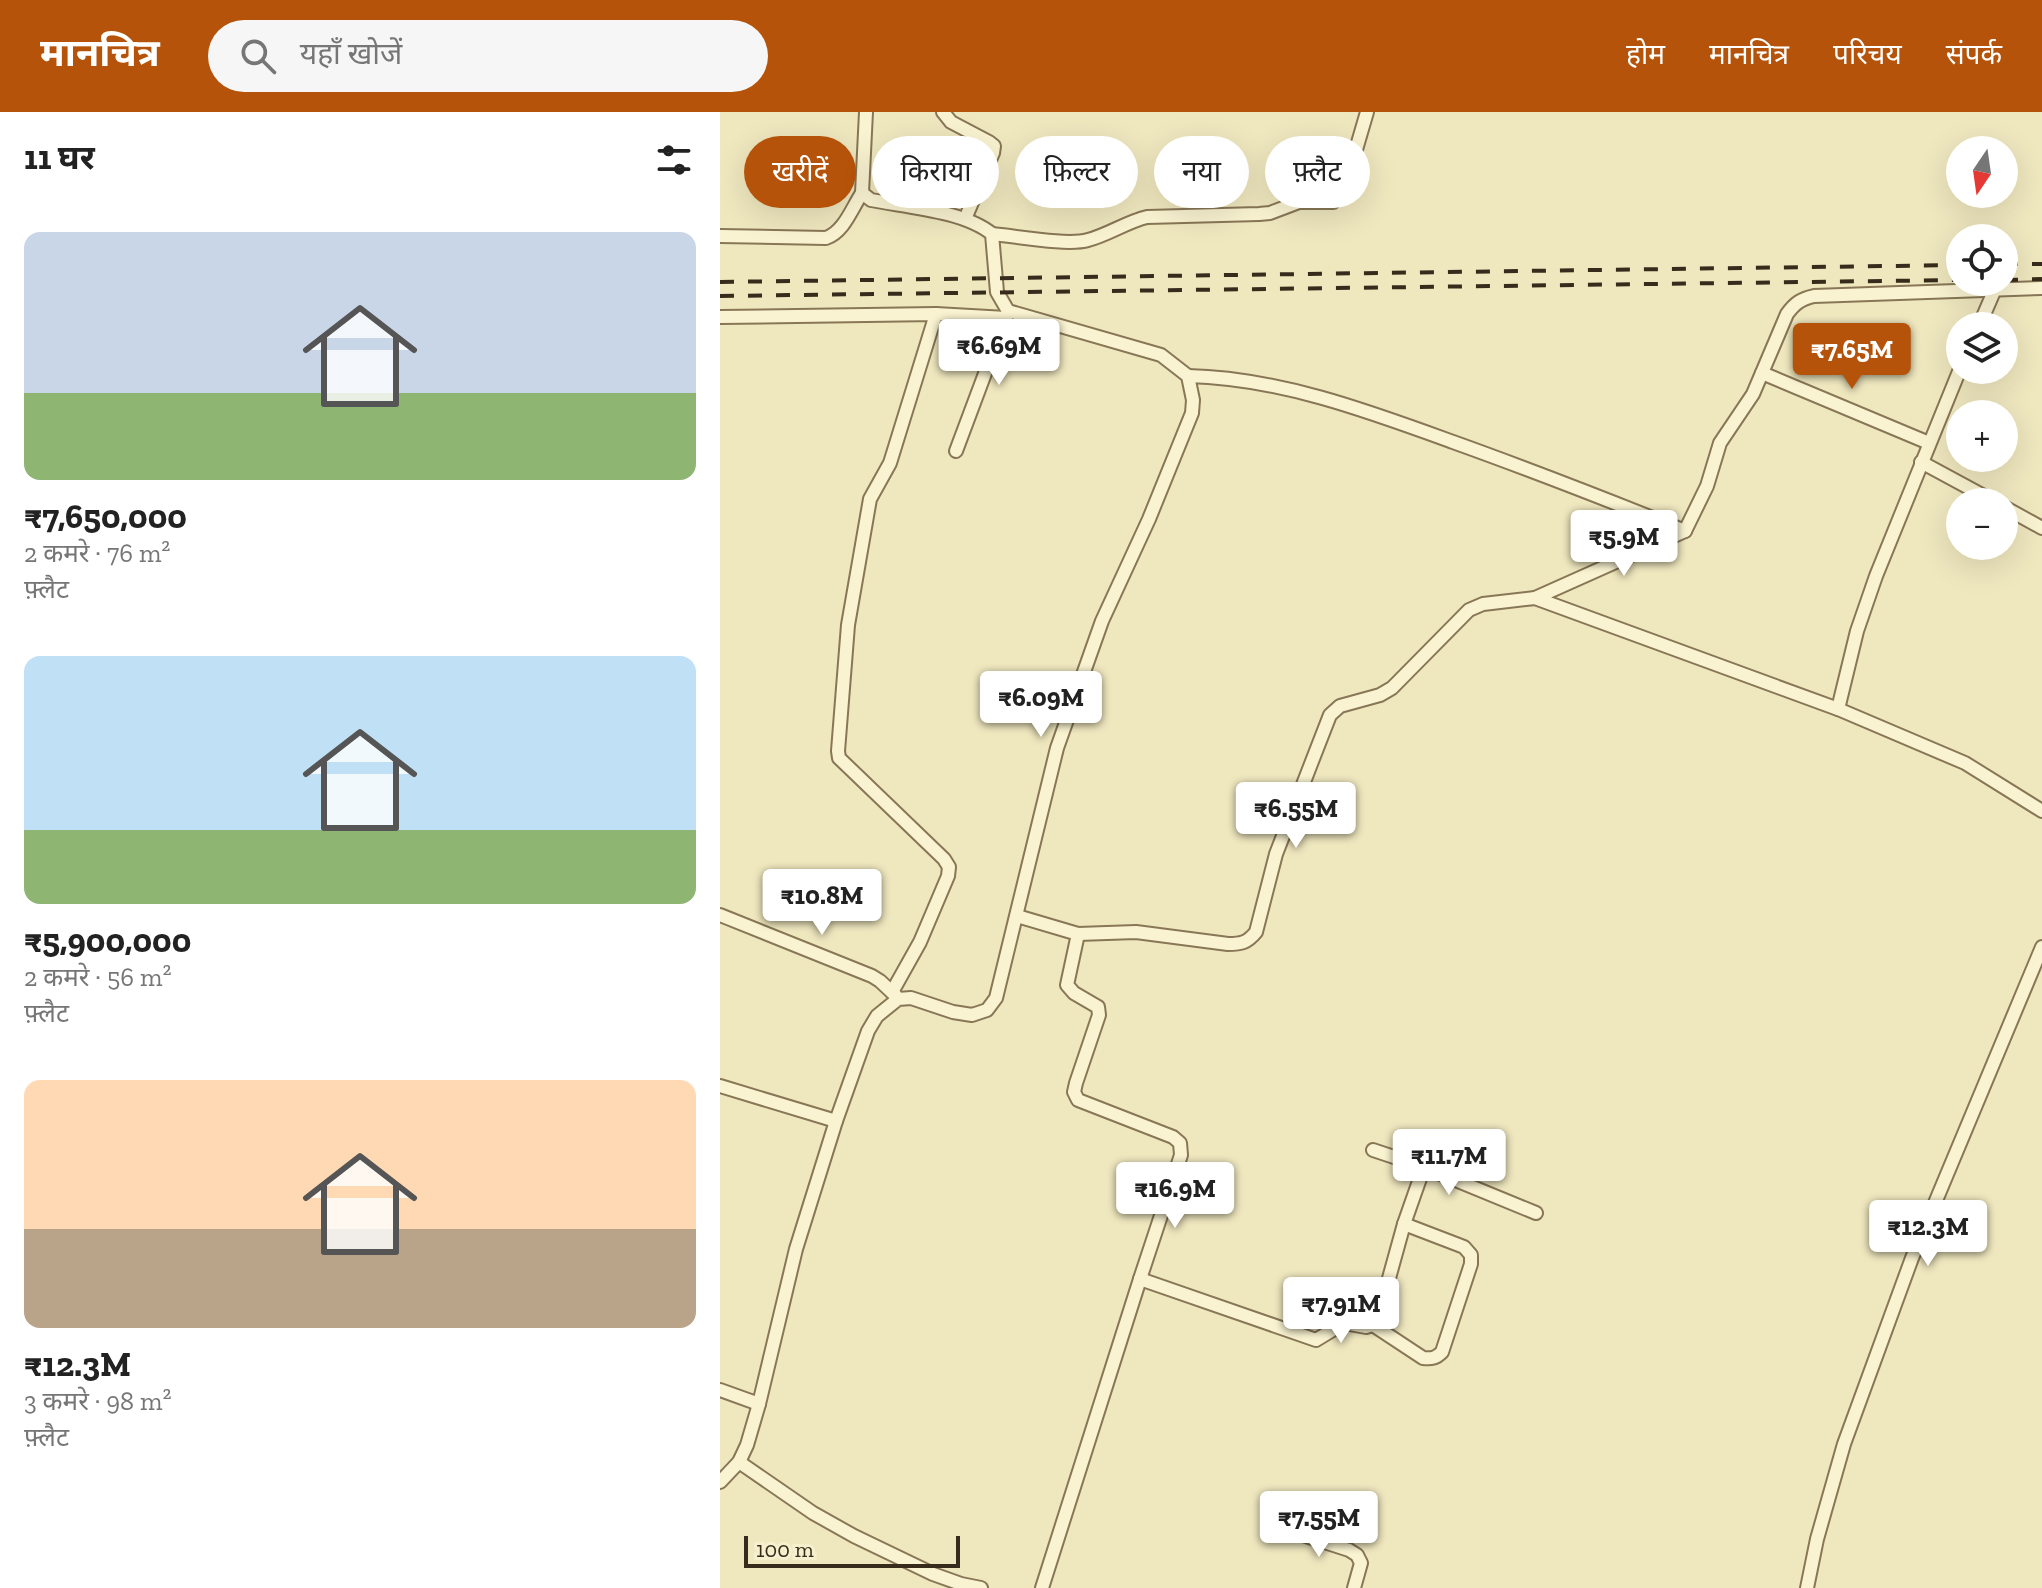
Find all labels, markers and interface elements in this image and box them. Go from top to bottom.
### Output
search box [208,20,768,92]
text: मानचित्र [40,30,160,76]
icon: search [236,34,280,78]
text: यहाँ खोजें [300,36,402,72]
text: होम [1626,38,1665,71]
text: मानचित्र [1709,38,1789,71]
text: परिचय [1833,38,1902,71]
text: संपर्क [1946,38,2002,71]
chip: खरीदें [744,136,856,208]
chip: किराया [872,136,999,208]
chip: फ़िल्टर [1015,136,1138,208]
chip: नया [1154,136,1249,208]
chip: फ़्लैट [1265,136,1370,208]
north arrow [1946,136,2018,208]
map controls [1946,136,2018,560]
text: 11 घर [24,137,95,178]
icon: filters [652,138,696,182]
button: locate [1946,224,2018,296]
icon: home [288,284,432,428]
button: layers [1946,312,2018,384]
pin: ₹6.69M [934,319,1064,387]
pin: ₹7.65M [1787,323,1917,391]
text: ₹6.69M [957,329,1041,361]
text: ₹7.65M [1811,333,1893,365]
button: + [1946,400,2018,472]
button: − [1946,488,2018,560]
text: ₹7,650,000 [24,496,187,537]
pin: ₹5.9M [1568,510,1680,578]
text: ₹5.9M [1589,520,1659,552]
text: 2 कमरे · 76 m² [24,537,170,569]
text: फ़्लैट [24,573,69,605]
pin: ₹6.09M [976,671,1106,739]
text: ₹6.09M [998,681,1084,713]
icon: home [288,708,432,852]
pin: ₹6.55M [1231,782,1361,850]
text: ₹6.55M [1254,792,1338,824]
pin: ₹10.8M [757,869,887,937]
text: ₹10.8M [781,879,863,911]
text: ₹5,900,000 [24,920,191,961]
text: 2 कमरे · 56 m² [24,961,171,993]
text: फ़्लैट [24,997,69,1029]
pin: ₹11.7M [1384,1129,1514,1197]
icon: home [288,1132,432,1276]
text: ₹11.7M [1411,1139,1487,1171]
pin: ₹16.9M [1110,1162,1240,1230]
text: ₹16.9M [1134,1172,1216,1204]
pin: ₹12.3M [1863,1200,1993,1268]
text: ₹12.3M [1887,1210,1969,1242]
pin: ₹7.91M [1276,1277,1406,1345]
text: ₹7.91M [1301,1287,1381,1319]
text: ₹12.3M [24,1344,131,1385]
text: 3 कमरे · 98 m² [24,1385,171,1417]
text: फ़्लैट [24,1421,69,1453]
pin: ₹7.55M [1254,1491,1384,1559]
text: ₹7.55M [1278,1501,1360,1533]
scale bar [744,1532,960,1568]
text: 100 m [756,1536,814,1563]

